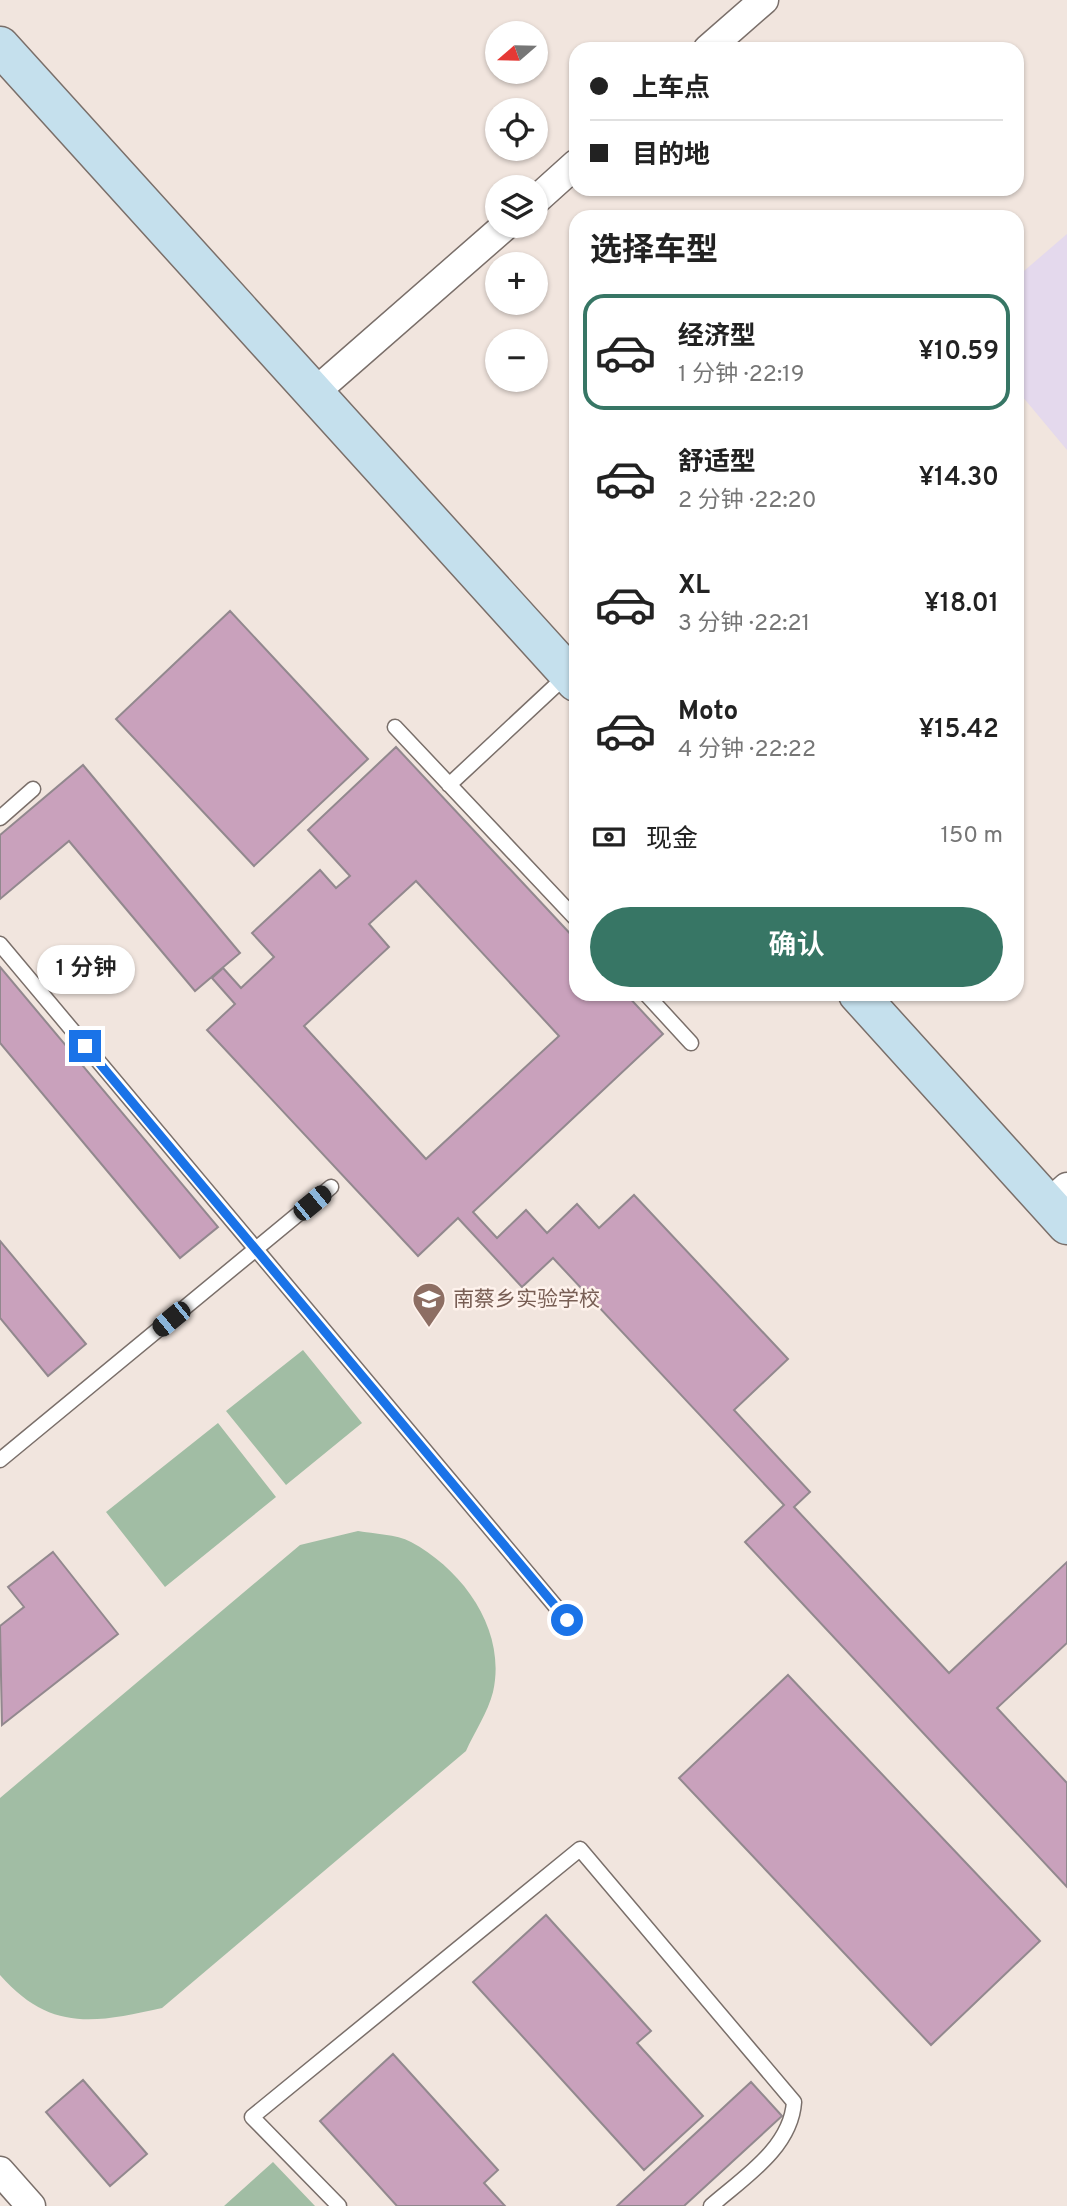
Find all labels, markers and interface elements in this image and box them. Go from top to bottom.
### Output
north arrow [485,21,548,84]
map controls [485,21,548,392]
text: 上车点 [632,73,710,106]
button: locate [485,98,548,161]
text: 目的地 [632,140,710,173]
button: layers [485,175,548,238]
text: 选择车型 [590,232,718,272]
button: + [485,252,548,315]
icon: car [594,321,657,384]
text: 经济型 [678,321,756,354]
button: − [485,329,548,392]
text: ¥10.59 [919,336,999,369]
text: 1 分钟 · 22:19 [678,361,804,390]
icon: car [594,447,657,510]
text: 舒适型 [678,447,756,480]
text: ¥14.30 [919,462,999,495]
text: 2 分钟 · 22:20 [678,487,816,516]
text: XL [678,570,710,603]
icon: car [594,573,657,636]
text: ¥18.01 [924,588,999,621]
text: 3 分钟 · 22:21 [678,610,810,639]
text: Moto [678,696,738,729]
icon: car [594,699,657,762]
text: ¥15.42 [919,714,999,747]
text: 4 分钟 · 22:22 [678,736,816,765]
icon: cash [590,818,628,856]
text: 150 m [941,822,1003,851]
text: 现金 [646,824,698,857]
button: 确认 [590,907,1003,987]
callout: 1 分钟 [36,944,134,993]
text: 1 分钟 [56,955,116,984]
route end [69,1030,101,1062]
car [290,1182,335,1224]
school or university icon: 南蔡乡实验学校 [410,1280,448,1329]
place label: 南蔡乡实验学校 [453,1287,600,1314]
car [149,1298,194,1340]
route start [551,1604,583,1636]

